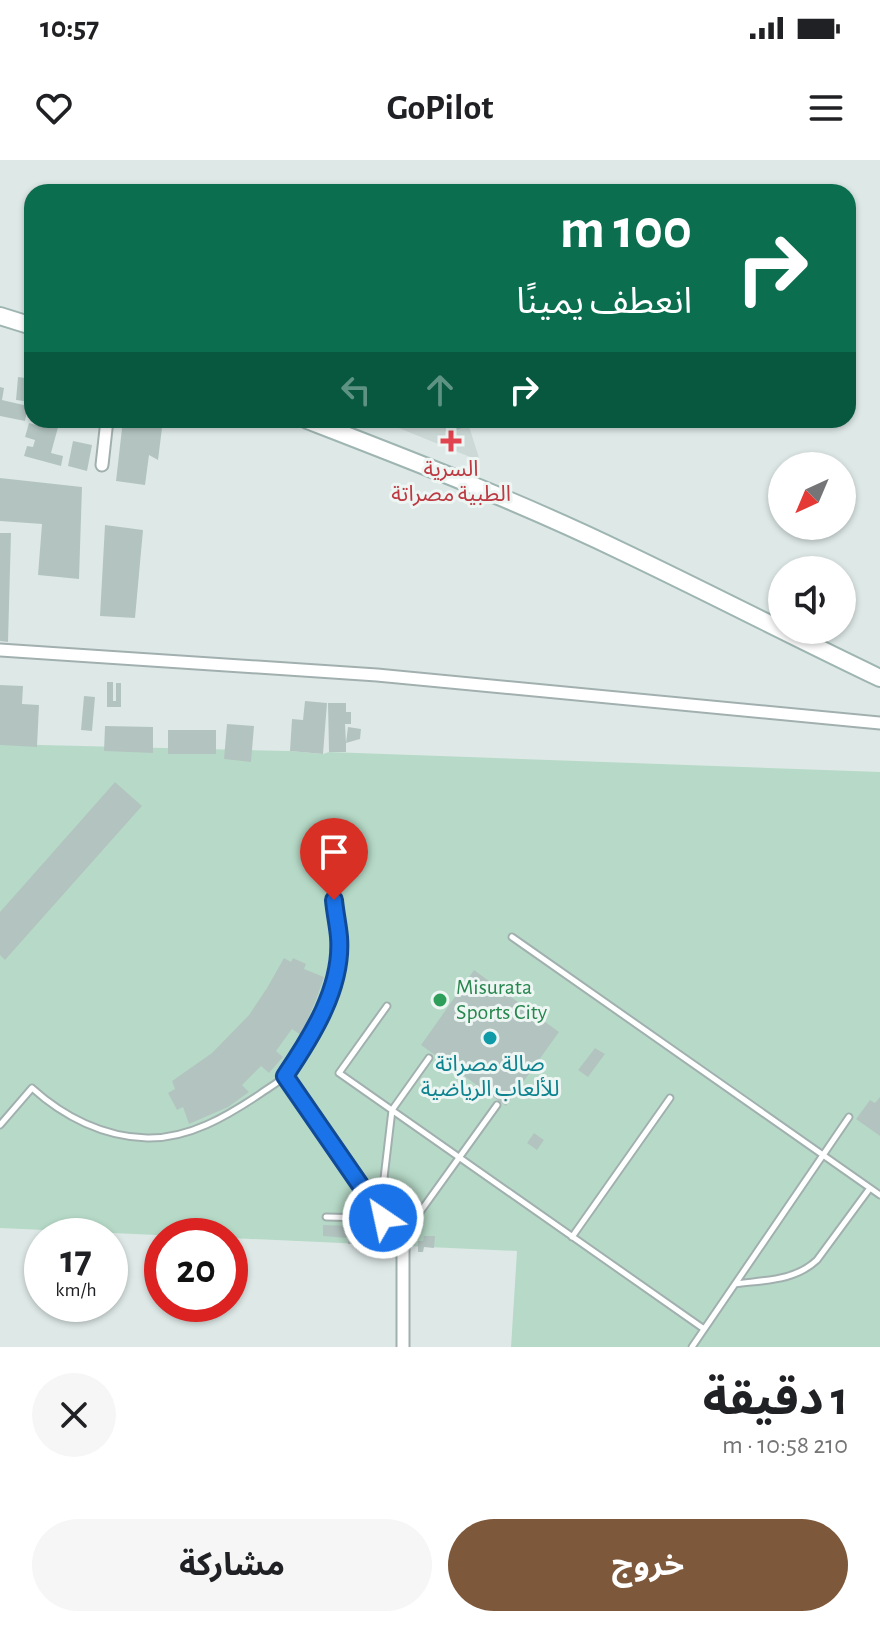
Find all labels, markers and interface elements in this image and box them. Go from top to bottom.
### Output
text: 10:57 [40,13,99,43]
icon: heart [32,86,76,130]
icon: menu [804,86,848,130]
text: GoPilot [387,90,493,126]
text: 100 m [560,202,692,258]
icon: right [720,216,824,320]
text: انعطف يمينًا [516,284,692,320]
icon: left [334,368,378,412]
icon: ahead [418,368,462,412]
icon: right [502,368,546,412]
marker: السرية الطبية مصراتة [440,430,462,452]
north arrow [768,452,856,540]
map controls [768,452,856,644]
place label: السرية الطبية مصراتة [391,458,511,506]
button: sound [768,556,856,644]
pin [300,818,368,900]
icon: arrive [312,830,356,874]
place label: Misurata Sports City [456,976,548,1023]
marker: Misurata Sports City [431,991,449,1009]
marker: صالة مصراتة للألعاب الرياضية [481,1029,499,1047]
place label: صالة مصراتة للألعاب الرياضية [421,1053,559,1101]
position arrow [341,1176,425,1260]
speed limit sign: 20 [144,1218,248,1322]
text: 17 [60,1240,92,1280]
text: km/h [55,1280,97,1300]
button: close [32,1373,116,1457]
text: 1 دقيقة [703,1376,848,1424]
text: 210 m · 10:58 [722,1432,848,1458]
button: مشاركة [32,1519,432,1611]
button: خروج [448,1519,848,1611]

